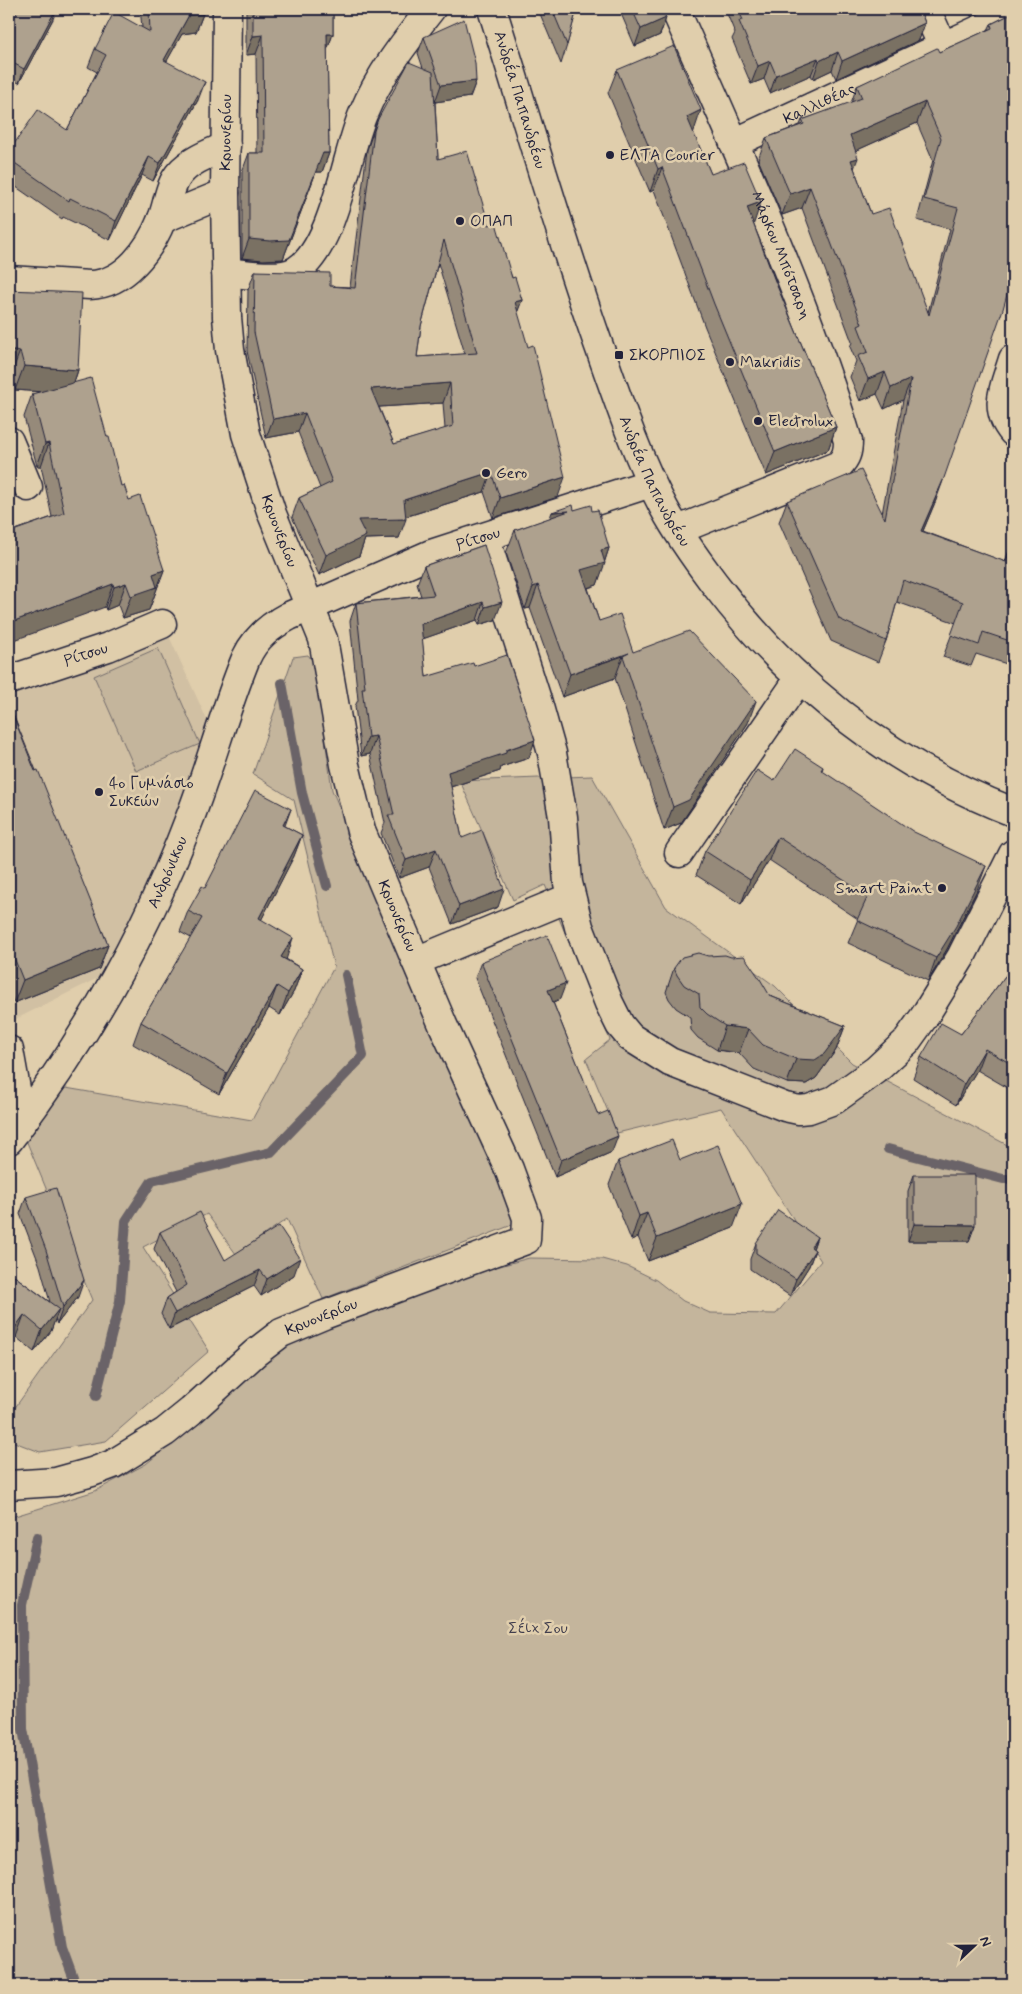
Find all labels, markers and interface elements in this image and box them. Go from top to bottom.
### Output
street label: Ανδρέα Παπανδρέου [489,28,551,171]
street label: Καλλιθέας [780,78,859,129]
street label: Κρυονερίου [215,94,237,171]
place label: ΕΛΤΑ Courier [620,145,715,166]
marker: ΕΛΤΑ Courier [604,149,616,161]
street label: Μάρκου Μπότσαρη [746,188,816,322]
place label: ΟΠΑΠ [470,211,513,232]
marker: ΟΠΑΠ [454,215,466,227]
place label: ΣΚΟΡΠΙΟΣ [629,345,706,366]
marker: ΣΚΟΡΠΙΟΣ [613,349,625,361]
place label: Makridis [740,352,801,373]
marker: Makridis [724,356,736,368]
place label: Electrolux [768,411,833,432]
street label: Ανδρέα Παπανδρέου [614,413,695,551]
marker: Electrolux [752,415,764,427]
place label: Gero [496,463,527,484]
marker: Gero [480,467,492,479]
street label: Κρυονερίου [256,492,302,570]
street label: Ρίτσου [454,522,503,556]
street label: Ρίτσου [61,637,111,671]
place label: 4ο Γυμνάσιο Συκεών [109,773,194,812]
marker: 4ο Γυμνάσιο Συκεών [93,786,105,798]
street label: Ανδρόνικου [142,833,192,912]
street label: Κρυονερίου [372,877,422,955]
place label: Smart Paint [836,878,933,899]
marker: Smart Paint [936,882,948,894]
street label: Κρυονερίου [282,1293,360,1341]
park label: Σέιχ Σου [508,1617,568,1639]
north arrow [950,1922,1000,1972]
text: N [975,1934,995,1949]

